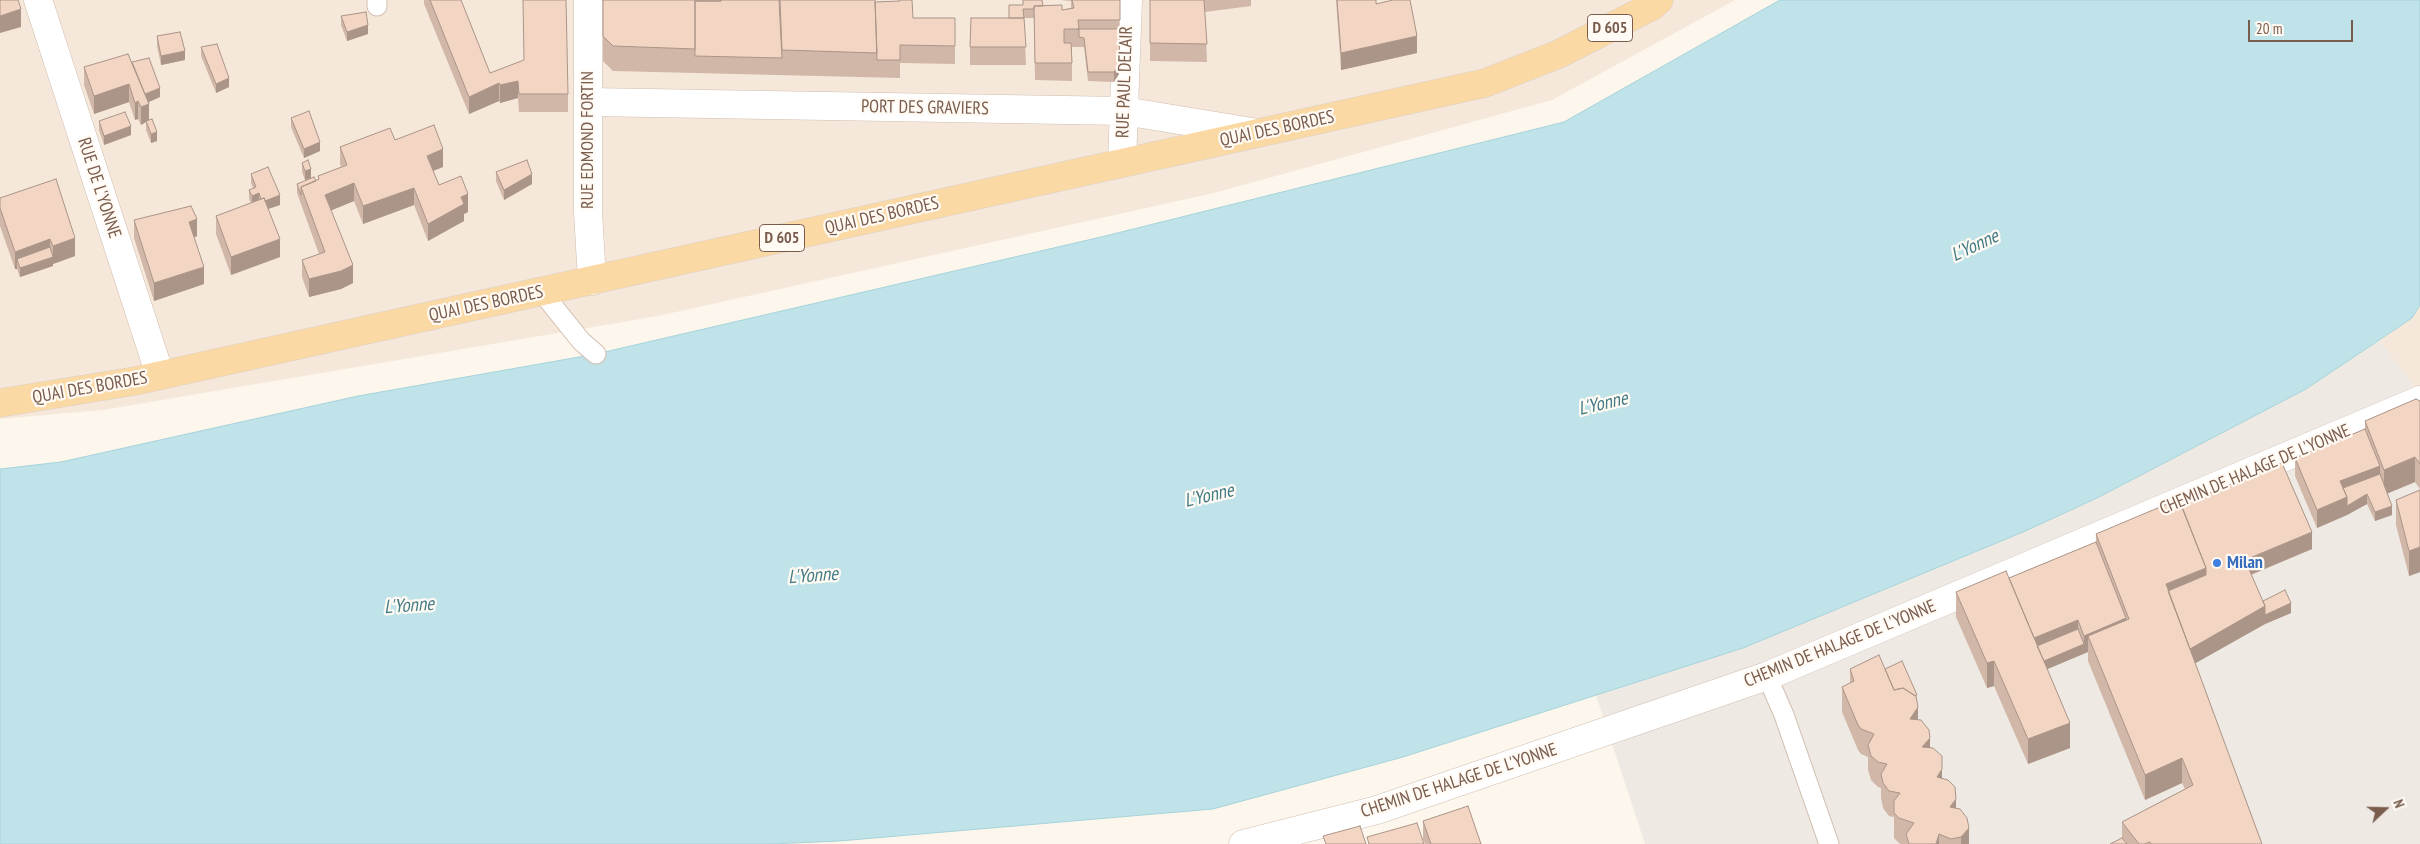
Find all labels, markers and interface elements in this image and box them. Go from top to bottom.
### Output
scale bar [2250,10,2355,42]
road number: D 605 [1588,14,1632,42]
text: 20 m [2256,19,2282,38]
street label: RUE PAUL DELAIR [1112,26,1138,138]
street label: RUE EDMOND FORTIN [577,71,599,209]
street label: PORT DES GRAVIERS [861,96,989,120]
street label: QUAI DES BORDES [1218,106,1336,152]
street label: RUE DE L'YONNE [73,135,125,241]
street label: QUAI DES BORDES [823,192,941,240]
road number: D 605 [760,224,804,252]
water label: L'Yonne [1948,225,2002,267]
street label: QUAI DES BORDES [427,281,545,327]
street label: QUAI DES BORDES [31,367,149,409]
water label: L'Yonne [1576,387,1630,421]
street label: CHEMIN DE HALAGE DE L'YONNE [2156,420,2354,520]
water label: L'Yonne [1182,479,1236,513]
place label: Milan [2227,552,2263,574]
marker: Milan [2211,557,2223,569]
water label: L'Yonne [787,563,839,589]
water label: L'Yonne [383,593,435,619]
street label: CHEMIN DE HALAGE DE L'YONNE [1741,596,1939,692]
street label: CHEMIN DE HALAGE DE L'YONNE [1358,739,1560,823]
north arrow [2360,784,2410,834]
text: N [2389,797,2409,810]

